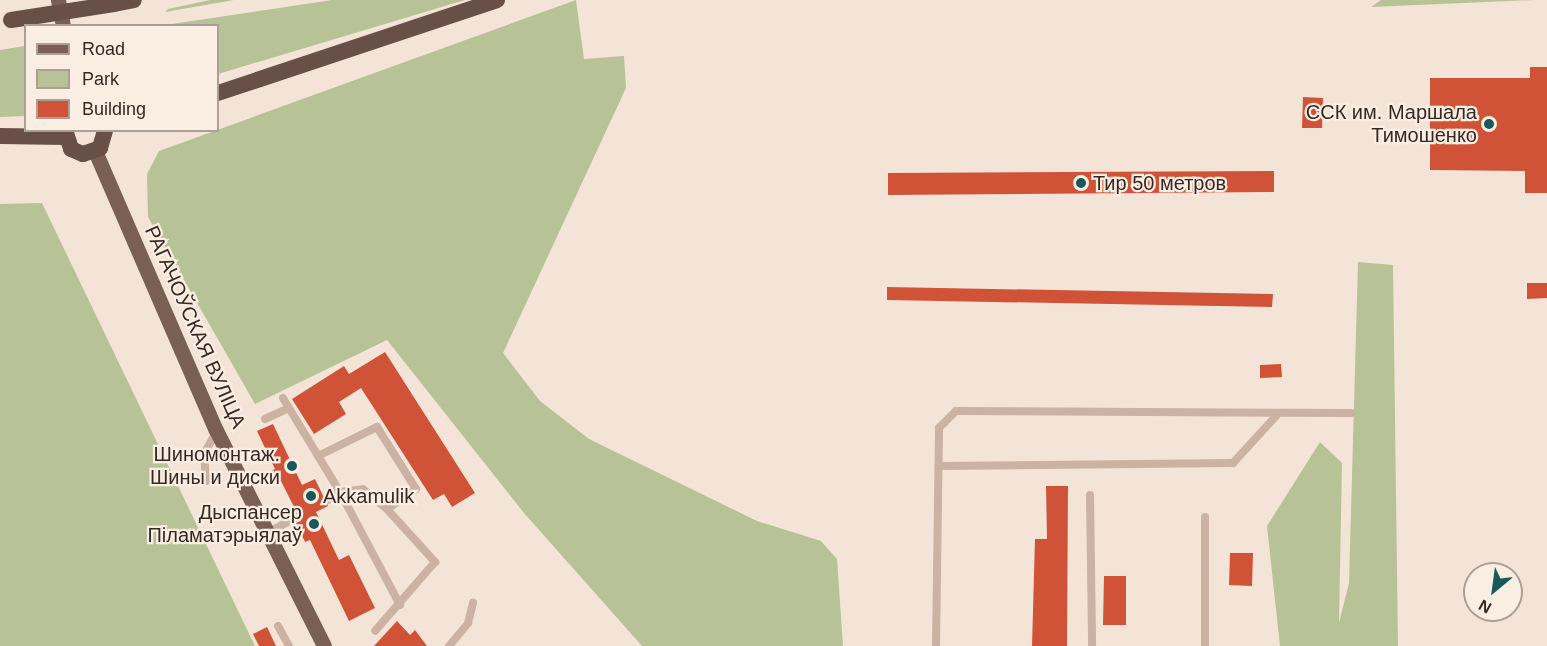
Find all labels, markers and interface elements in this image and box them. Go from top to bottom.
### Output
legend [24,24,219,132]
text: Road [82,39,125,59]
text: Park [82,69,119,89]
text: Building [82,99,146,119]
place label: ССК им. Маршала Тимошенко [1306,100,1477,147]
marker: ССК им. Маршала Тимошенко [1482,117,1496,131]
place label: Тир 50 метров [1093,171,1226,195]
marker: Тир 50 метров [1074,176,1088,190]
street label: РАГАЧОЎСКАЯ ВУЛІЦА [139,222,251,432]
place label: Шиномонтаж. Шины и диски [150,442,280,489]
marker: Шиномонтаж. Шины и диски [285,459,299,473]
place label: Akkamulik [323,484,414,508]
marker: Akkamulik [304,489,318,503]
place label: Дыспансер Піламатэрыялаў [147,500,302,547]
marker: Дыспансер Піламатэрыялаў [307,517,321,531]
north arrow [1463,562,1523,622]
text: N [1476,596,1494,617]

